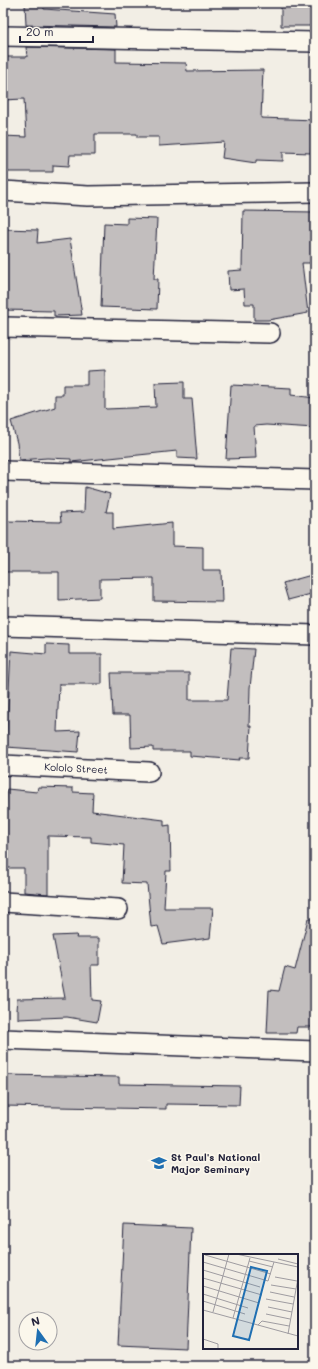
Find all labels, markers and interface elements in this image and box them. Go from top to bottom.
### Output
scale bar [20,18,93,44]
text: 20 m [26,23,54,39]
street label: Kololo Street [44,759,108,777]
place label: St Paul's National Major Seminary [171,1150,261,1176]
school or university icon: St Paul's National Major Seminary [150,1154,168,1172]
inset map [203,1254,298,1349]
north arrow [18,1311,58,1351]
text: N [29,1313,41,1329]

